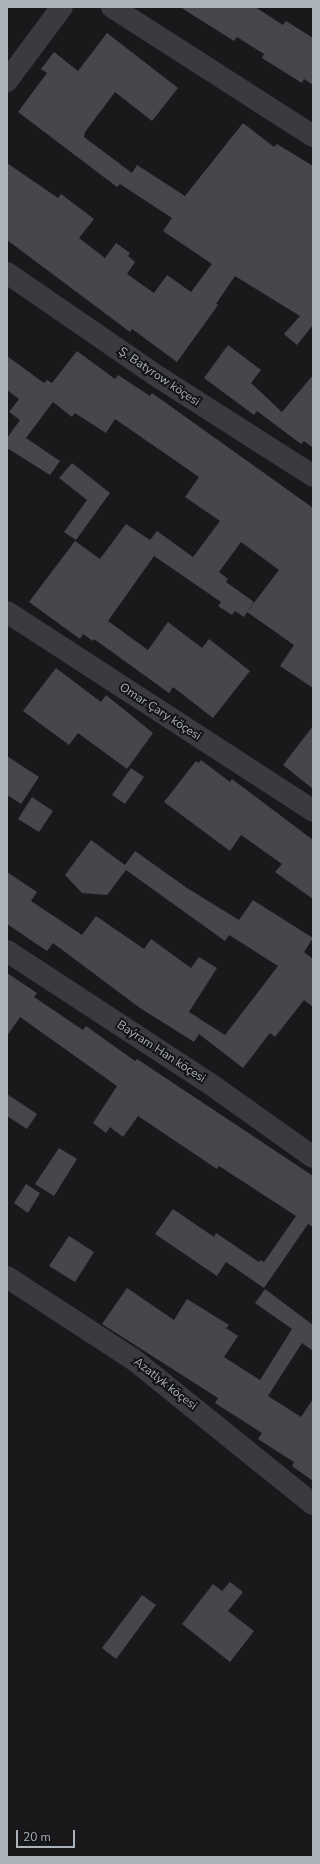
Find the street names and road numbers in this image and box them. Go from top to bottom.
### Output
street label: Ş. Batyrow köçesi [116,345,202,409]
street label: Omar Çary köçesi [117,680,203,744]
street label: Baýram Han köçesi [114,1018,208,1086]
street label: Azatlyk köçesi [130,1355,200,1413]

